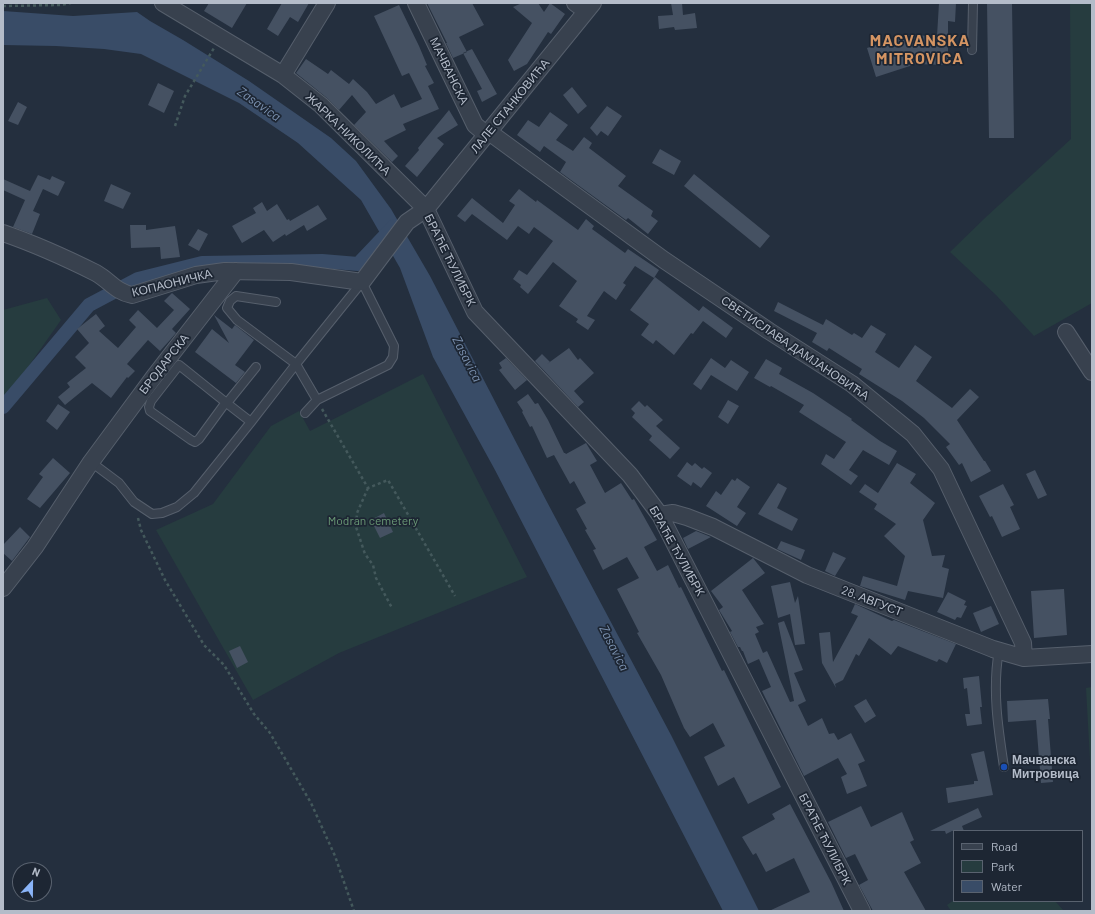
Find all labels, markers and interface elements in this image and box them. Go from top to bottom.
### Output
district label: MACVANSKA MITROVICA [870,31,970,69]
street label: МАЧВАНСКА [427,35,471,107]
street label: ЛАЛЕ СТАНКОВИЋА [467,56,553,156]
water label: Zasavica [234,83,284,125]
street label: ЖАРКА НИКОЛИЋА [303,90,393,178]
street label: БРАЋЕ ЋУЛИБРК [421,212,479,308]
street label: КОПАОНИЧКА [130,266,214,300]
street label: СВЕТИСЛАВА ДАМЈАНОВИЋА [718,293,872,403]
street label: БРОДАРСКА [136,331,192,397]
water label: Zasavica [449,333,485,385]
street label: БРАЋЕ ЋУЛИБРК [646,504,708,598]
park label: Modran cemetery [328,514,418,528]
street label: 28. АВГУСТ [839,583,905,619]
water label: Zasavica [596,622,632,674]
place label: Мачванска Митровица [1012,753,1079,781]
marker: Мачванска Митровица [999,762,1009,772]
street label: БРАЋЕ ЋУЛИБРК [796,791,854,887]
legend [953,830,1083,902]
text: Road [991,839,1018,853]
text: Park [991,859,1015,873]
north arrow [12,862,52,902]
text: N [30,864,42,879]
text: Water [991,879,1022,893]

